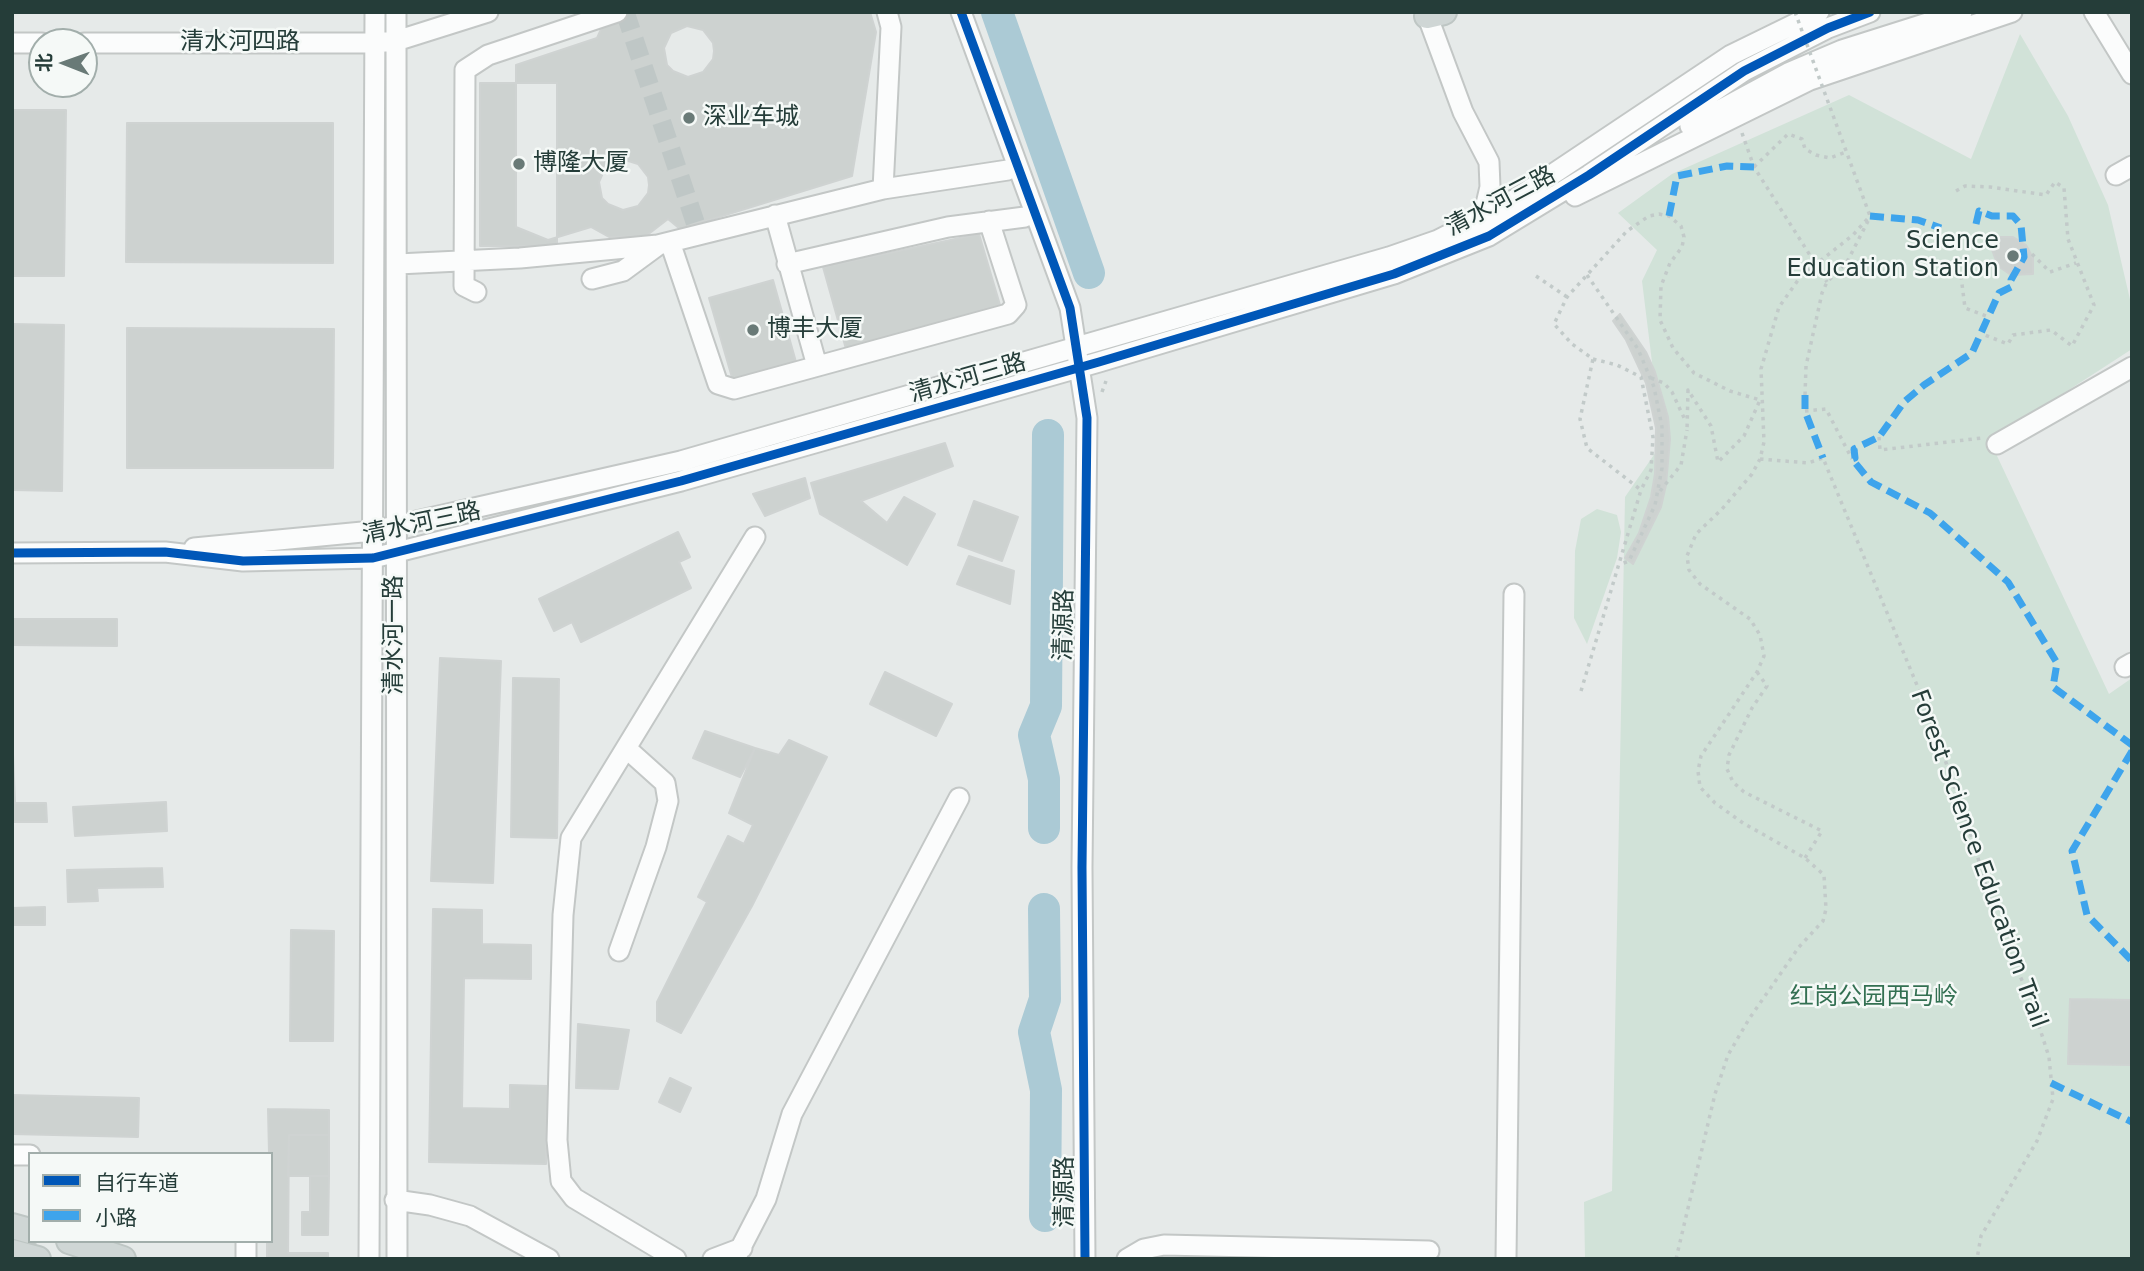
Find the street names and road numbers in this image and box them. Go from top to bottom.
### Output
street label: 清水河四路 [180,29,300,57]
street label: 清水河三路 [1441,161,1561,243]
street label: 清水河三路 [906,349,1030,409]
street label: 清水河三路 [360,497,484,551]
street label: 清水河一路 [381,575,409,695]
street label: 清源路 [1050,589,1080,661]
street label: Forest Science Education Trail [1903,686,2053,1032]
street label: 清源路 [1052,1156,1080,1228]

